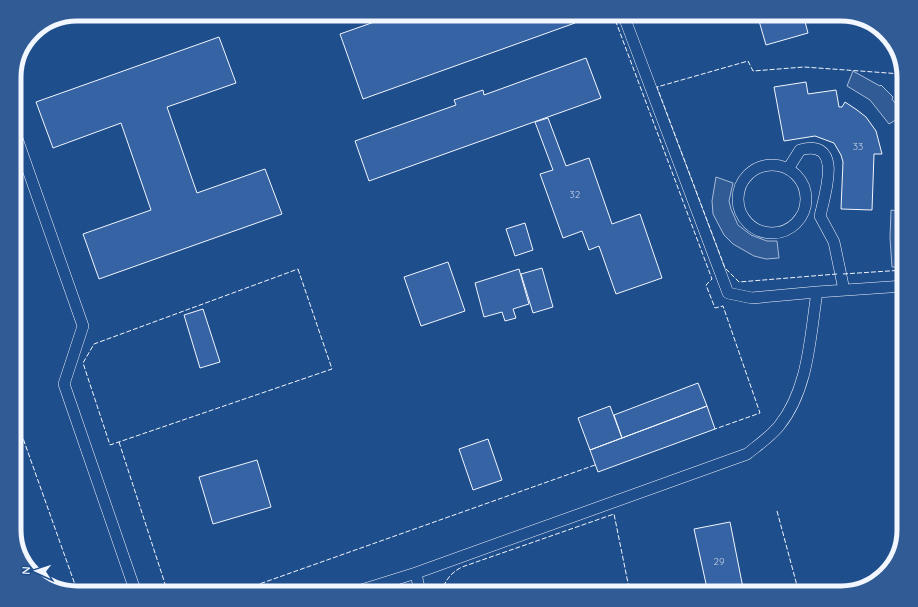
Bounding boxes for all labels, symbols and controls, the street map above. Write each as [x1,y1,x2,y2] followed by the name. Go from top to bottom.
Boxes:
[853,140,863,153] house number: 33
[570,188,581,201] house number: 32
[16,551,56,591] north arrow
[713,555,725,568] house number: 29
[19,566,33,575] text: N

